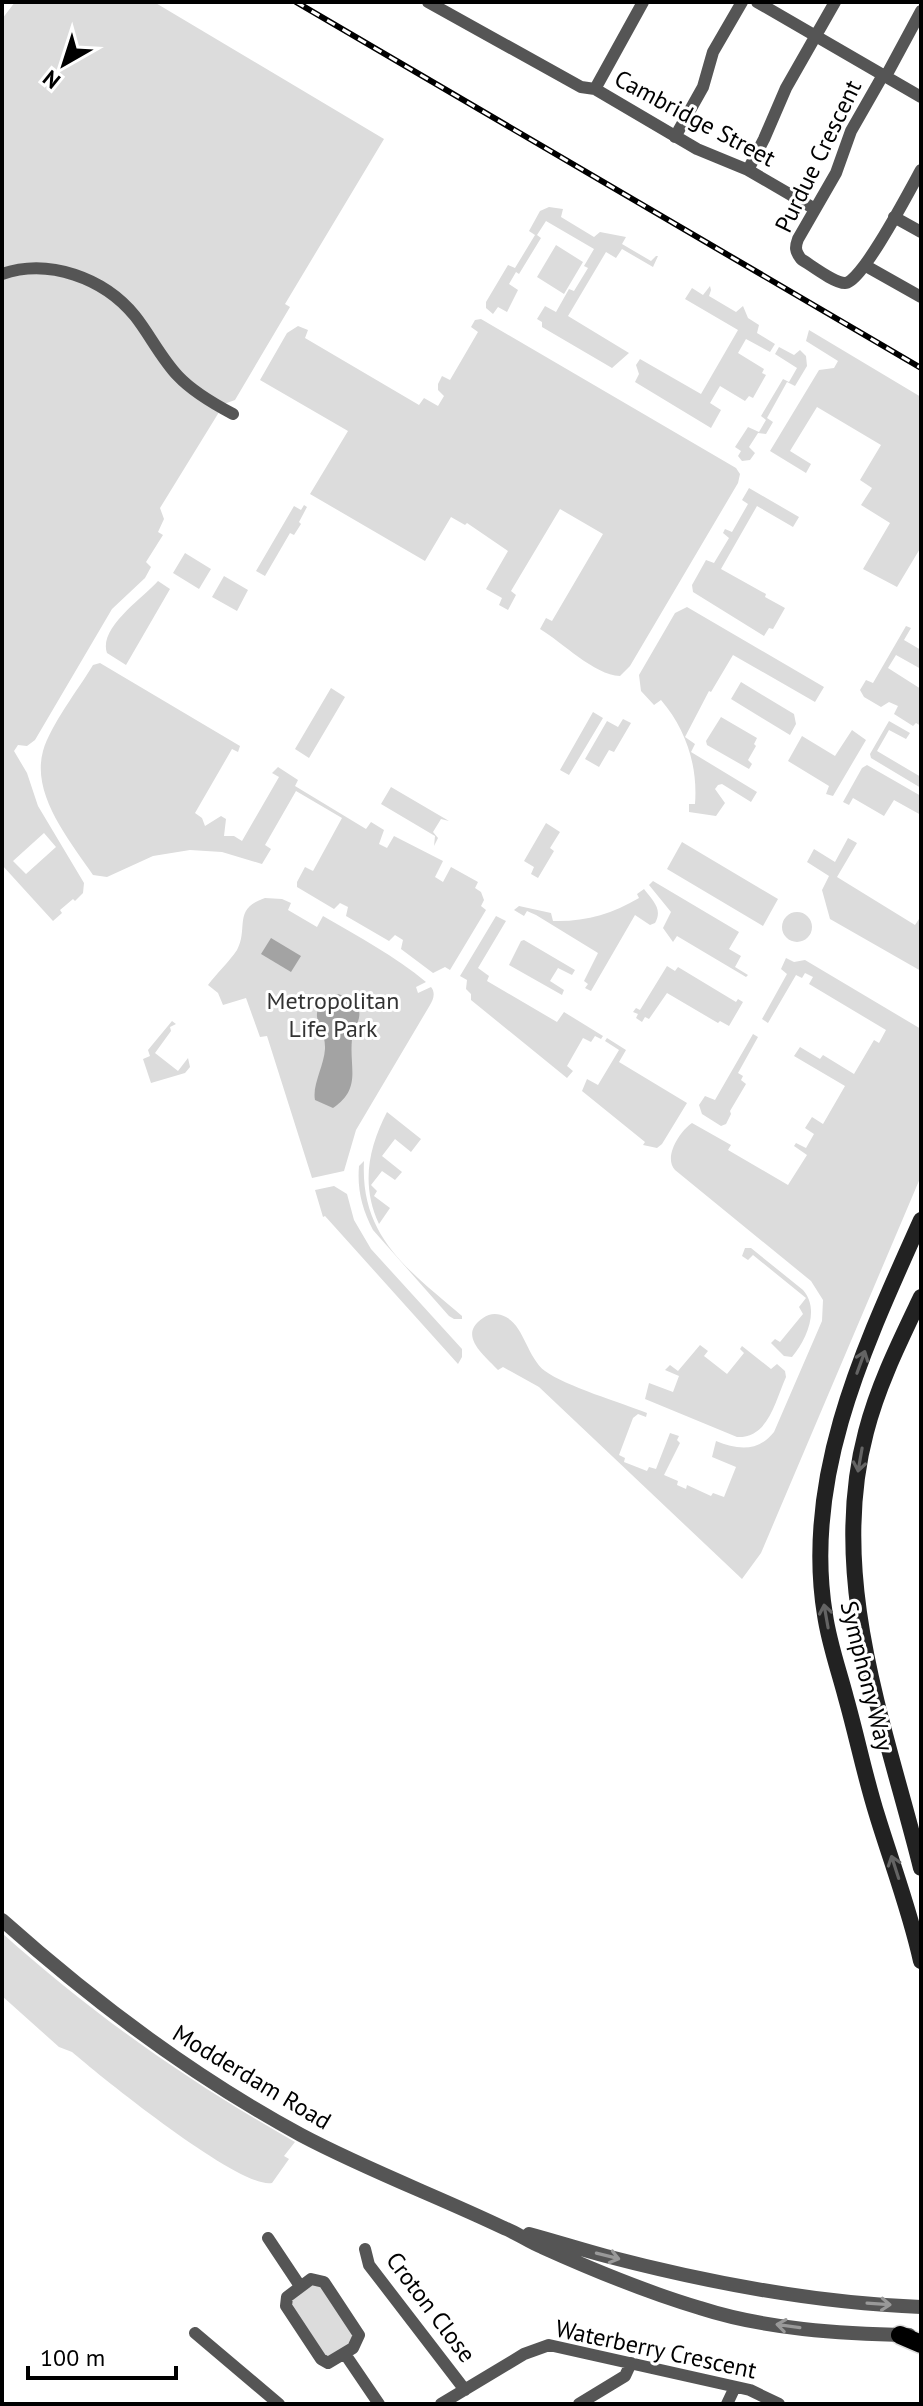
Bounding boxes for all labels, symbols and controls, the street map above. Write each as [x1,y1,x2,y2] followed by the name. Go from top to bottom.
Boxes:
[24,24,104,104] north arrow
[609,63,781,173] street label: Cambridge Street
[37,64,66,95] text: N
[768,75,868,237] street label: Purdue Crescent
[267,985,399,1044] park label: Metropolitan Life Park
[855,1350,869,1375] one-way arrow
[852,1447,867,1472] one-way arrow
[833,1598,901,1754] street label: Symphony Way
[818,1604,833,1630] one-way arrow
[886,1855,901,1880] one-way arrow
[167,2017,337,2137] street label: Modderdam Road
[379,2246,483,2368] street label: Croton Close
[594,2250,620,2265] one-way arrow
[865,2297,892,2312] one-way arrow
[553,2313,759,2385] street label: Waterberry Crescent
[775,2318,802,2333] one-way arrow
[28,2330,176,2380] scale bar
[40,2342,105,2373] text: 100 m

